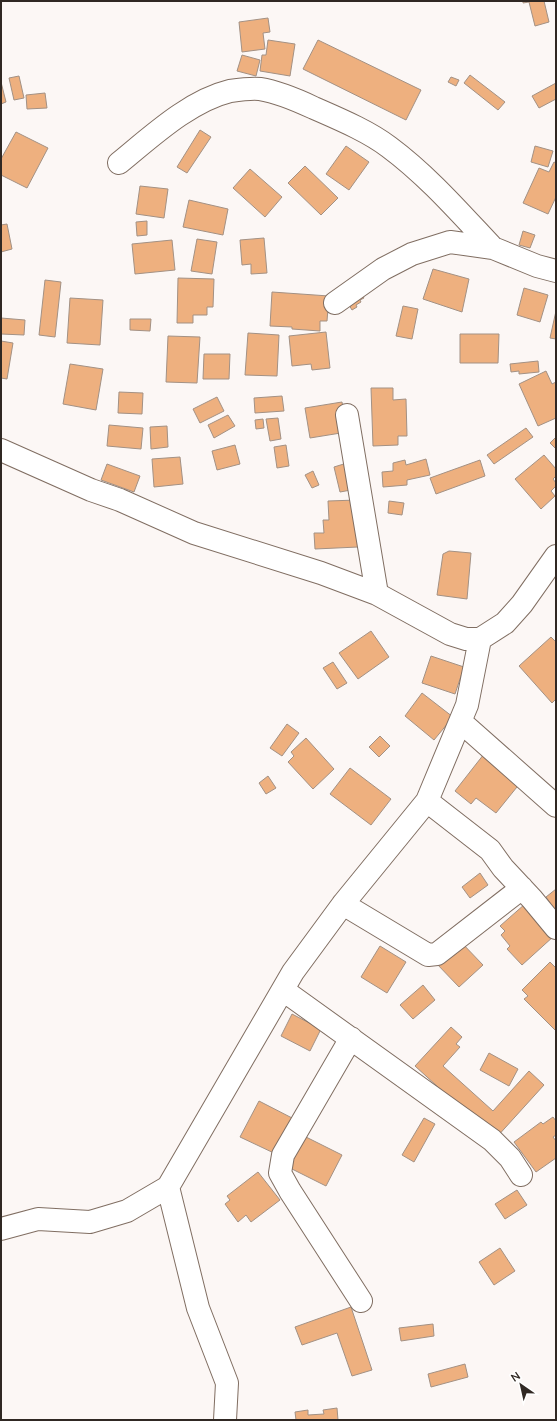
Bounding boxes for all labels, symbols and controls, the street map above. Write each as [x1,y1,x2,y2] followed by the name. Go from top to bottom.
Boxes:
[501,1365,541,1405] north arrow
[508,1369,523,1385] text: N

